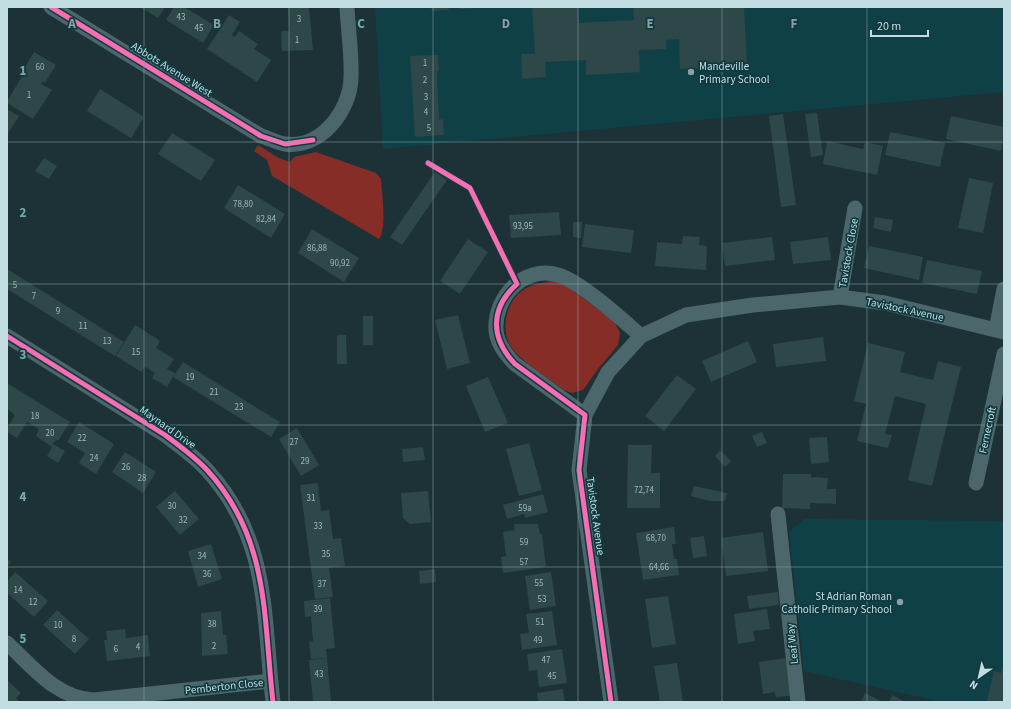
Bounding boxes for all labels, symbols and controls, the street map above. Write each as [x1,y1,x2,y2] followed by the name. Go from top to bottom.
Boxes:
[177,11,186,24] house number: 43
[871,12,928,38] scale bar
[297,13,302,26] house number: 3
[67,15,76,33] text: A
[213,15,221,33] text: B
[357,15,365,33] text: C
[502,15,510,33] text: D
[646,15,654,33] text: E
[791,15,798,33] text: F
[877,18,901,35] text: 20 m
[195,22,204,35] house number: 45
[295,34,299,47] house number: 1
[128,39,215,100] street label: Abbots Avenue West
[423,57,427,70] house number: 1
[699,59,770,87] place label: Mandeville Primary School
[36,61,45,74] house number: 60
[20,62,27,80] text: 1
[686,67,696,77] marker: Mandeville Primary School
[423,74,428,87] house number: 2
[27,89,31,102] house number: 1
[424,91,429,104] house number: 3
[424,106,429,119] house number: 4
[427,122,432,135] house number: 5
[233,198,254,211] house number: 78,80
[20,204,27,222] text: 2
[256,213,277,226] house number: 82,84
[835,217,862,289] street label: Tavistock Close
[513,220,534,233] house number: 93,95
[307,242,328,255] house number: 86,88
[330,257,351,270] house number: 90,92
[13,279,18,292] house number: 5
[32,290,37,303] house number: 7
[865,294,946,325] street label: Tavistock Avenue
[56,305,61,318] house number: 9
[79,320,87,333] house number: 11
[103,335,112,348] house number: 13
[20,346,27,364] text: 3
[132,346,141,359] house number: 15
[186,371,195,384] house number: 19
[210,386,218,399] house number: 21
[235,401,244,414] house number: 23
[136,402,200,453] street label: Maynard Drive
[975,405,1000,455] street label: Fernecroft
[31,410,40,423] house number: 18
[46,427,55,440] house number: 20
[78,432,87,445] house number: 22
[290,436,299,449] house number: 27
[90,452,99,465] house number: 24
[301,455,310,468] house number: 29
[122,461,131,474] house number: 26
[138,472,147,485] house number: 28
[583,476,609,557] street label: Tavistock Avenue
[634,484,655,497] house number: 72,74
[20,488,27,506] text: 4
[307,492,315,505] house number: 31
[168,500,177,513] house number: 30
[518,502,532,515] house number: 59a
[179,514,188,527] house number: 32
[314,520,323,533] house number: 33
[646,532,667,545] house number: 68,70
[520,536,529,549] house number: 59
[322,548,331,561] house number: 35
[198,550,207,563] house number: 34
[520,556,529,569] house number: 57
[649,561,670,574] house number: 64,66
[203,568,212,581] house number: 36
[535,577,544,590] house number: 55
[318,578,327,591] house number: 37
[14,584,23,597] house number: 14
[781,589,892,617] place label: St Adrian Roman Catholic Primary School
[538,593,547,606] house number: 53
[29,596,38,609] house number: 12
[895,597,905,607] marker: St Adrian Roman Catholic Primary School
[314,603,323,616] house number: 39
[536,616,544,629] house number: 51
[208,618,217,631] house number: 38
[54,619,63,632] house number: 10
[783,623,802,665] street label: Leaf Way
[20,630,27,648] text: 5
[72,633,77,646] house number: 8
[534,634,543,647] house number: 49
[212,640,217,653] house number: 2
[136,641,141,654] house number: 4
[114,643,119,656] house number: 6
[542,654,551,667] house number: 47
[959,657,999,697] north arrow
[315,668,324,681] house number: 43
[548,670,557,683] house number: 45
[184,675,265,698] street label: Pemberton Close
[966,677,981,693] text: N

